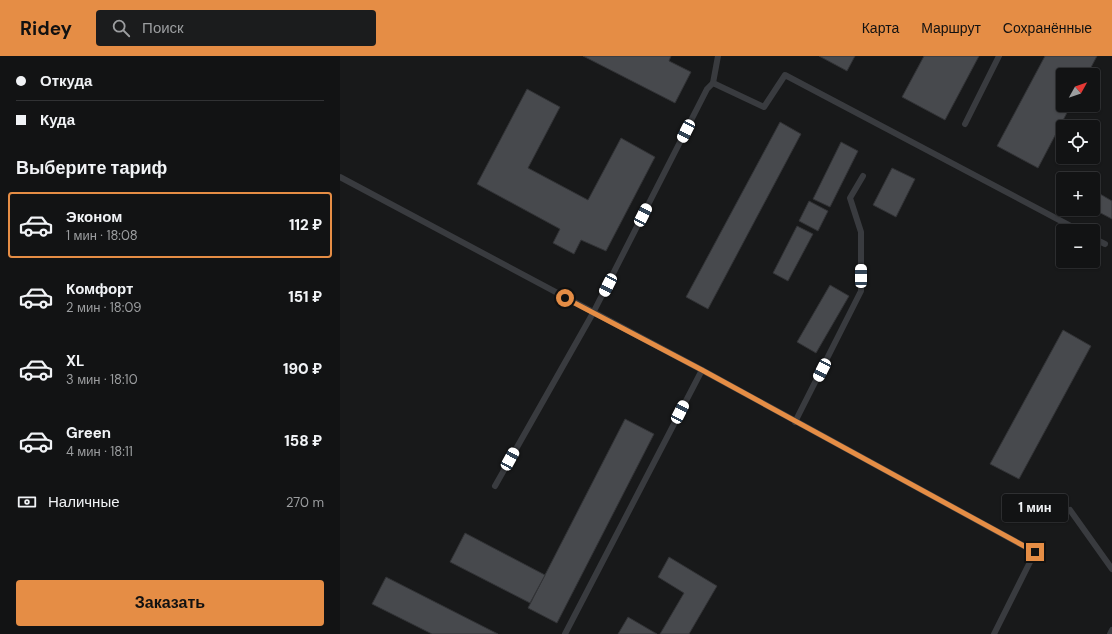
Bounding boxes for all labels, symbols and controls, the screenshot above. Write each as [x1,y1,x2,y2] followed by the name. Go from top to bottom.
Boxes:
[96,10,376,46] search box
[20,16,72,41] text: Ridey
[110,17,132,39] icon: search
[142,18,184,38] text: Поиск
[862,19,899,37] text: Карта
[921,19,981,37] text: Маршрут
[1003,19,1092,37] text: Сохранённые
[1056,68,1100,112] north arrow
[1056,68,1100,268] map controls
[40,71,92,91] text: Откуда
[40,110,75,130] text: Куда
[675,118,697,144] car
[1056,120,1100,164] button: locate
[16,156,167,180] text: Выберите тариф
[1056,172,1100,216] button: +
[632,202,654,228] car
[18,207,54,243] icon: car
[66,207,122,227] text: Эконом
[289,215,322,235] text: 112 ₽
[1056,224,1100,268] button: −
[66,227,138,244] text: 1 мин · 18:08
[855,264,867,288] car
[597,272,619,298] car
[18,279,54,315] icon: car
[66,279,133,299] text: Комфорт
[288,287,322,307] text: 151 ₽
[556,289,574,307] route start
[66,299,141,316] text: 2 мин · 18:09
[18,351,54,387] icon: car
[66,351,84,371] text: XL
[811,357,833,383] car
[283,359,322,379] text: 190 ₽
[66,371,138,388] text: 3 мин · 18:10
[669,399,691,425] car
[18,423,54,459] icon: car
[66,423,111,443] text: Green
[284,431,322,451] text: 158 ₽
[66,443,133,460] text: 4 мин · 18:11
[499,446,521,472] car
[16,491,38,513] icon: cash
[48,492,120,512] text: Наличные
[286,494,324,511] text: 270 m
[1002,494,1068,522] callout: 1 мин
[1018,499,1052,516] text: 1 мин
[1026,543,1044,561] route end
[16,580,324,626] button: Заказать

